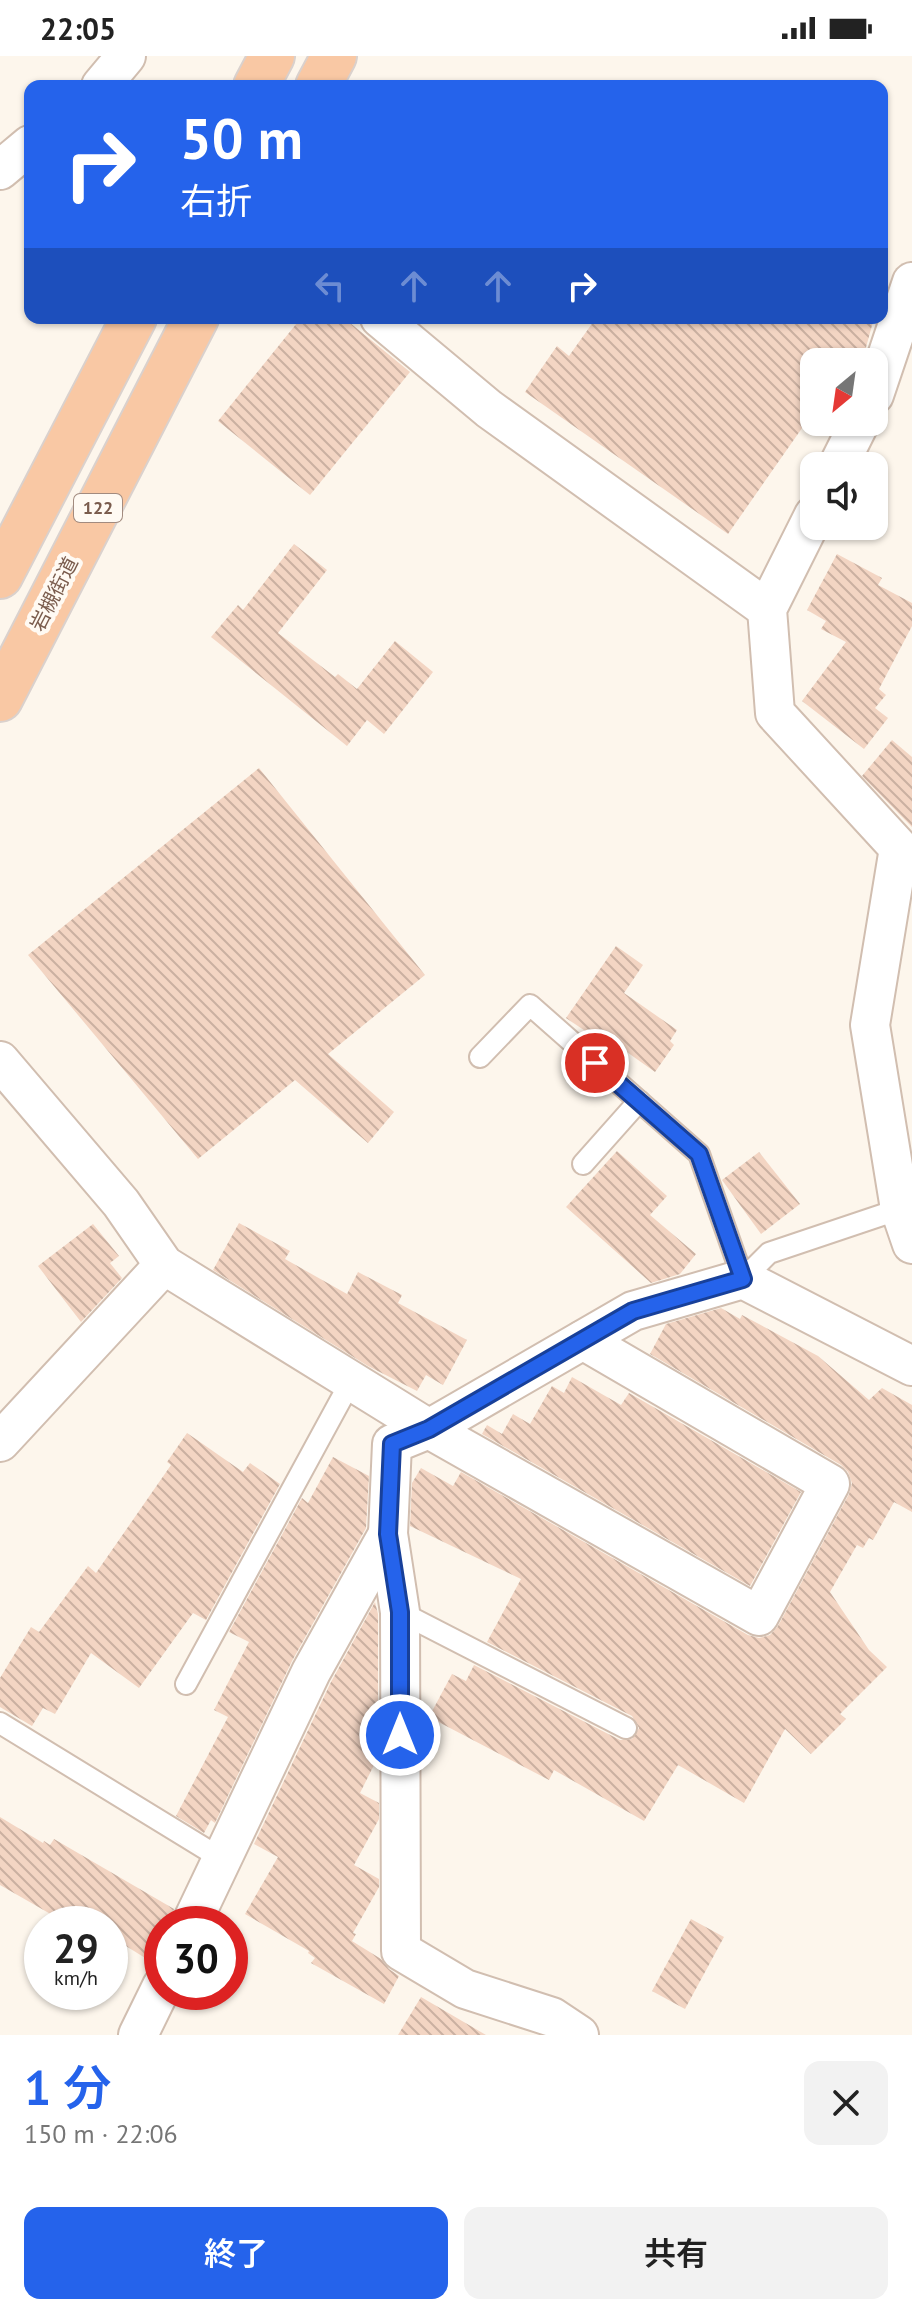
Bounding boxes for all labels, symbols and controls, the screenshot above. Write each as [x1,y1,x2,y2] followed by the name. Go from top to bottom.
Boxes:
[40,9,116,48] text: 22:05
[180,102,303,174] text: 50 m
[48,112,152,216] icon: right
[180,177,252,224] text: 右折
[308,264,352,308] icon: left
[392,264,436,308] icon: ahead
[476,264,520,308] icon: ahead
[560,264,604,308] icon: right
[800,348,888,436] north arrow
[800,348,888,540] map controls
[800,452,888,540] button: sound
[74,494,122,522] road number: 122
[24,552,84,636] street label: 岩槻街道
[561,1029,629,1097] pin
[573,1041,617,1085] icon: arrive
[358,1693,442,1777] position arrow
[144,1906,248,2010] speed limit sign: 30
[53,1922,99,1974] text: 29
[54,1965,98,1991] text: km/h
[24,2056,111,2118] text: 1 分
[804,2061,888,2145] button: close
[24,2117,178,2150] text: 150 m · 22:06
[24,2207,448,2299] button: 終了
[464,2207,888,2299] button: 共有

